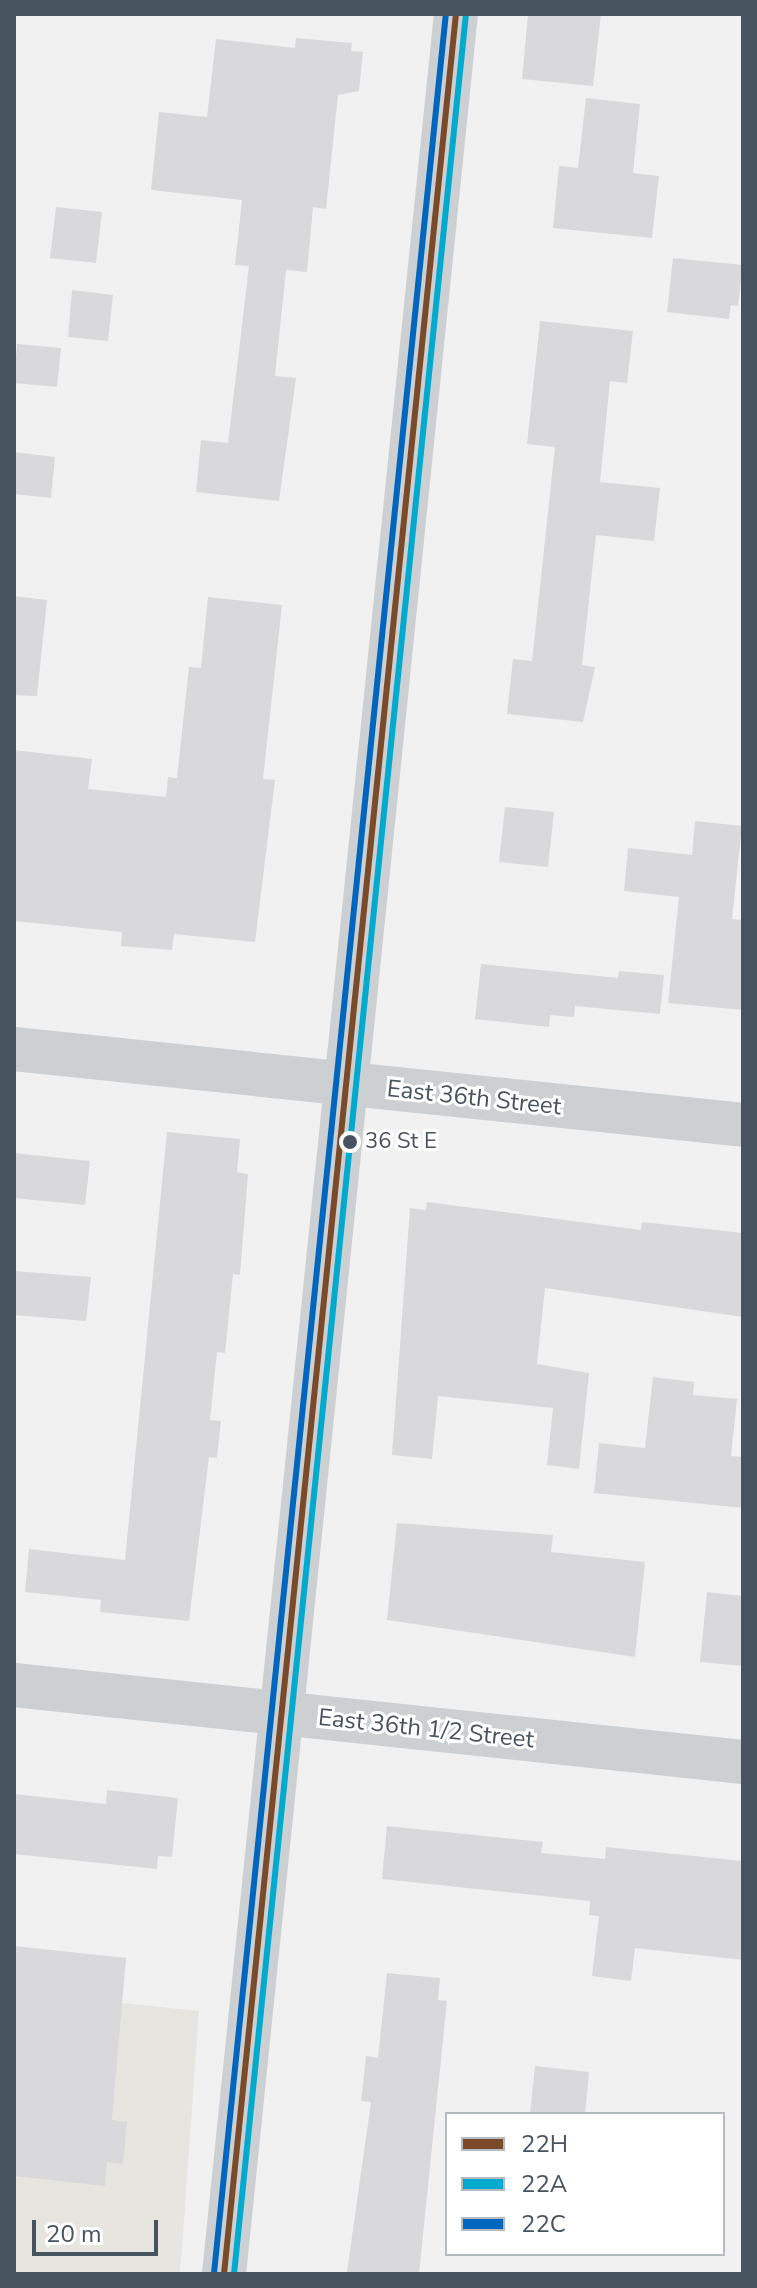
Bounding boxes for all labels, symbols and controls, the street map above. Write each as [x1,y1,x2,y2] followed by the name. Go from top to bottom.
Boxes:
[385,1075,563,1121] street label: East 36th Street
[365,1129,437,1155] place label: 36 St E
[342,1134,358,1150] marker: 36 St E
[317,1703,535,1755] street label: East 36th 1/2 Street
[445,2112,725,2256] legend
[521,2128,568,2160] text: 22H
[521,2168,567,2200] text: 22A
[36,2204,162,2254] scale bar
[521,2208,566,2240] text: 22C
[46,2218,102,2250] text: 20 m

